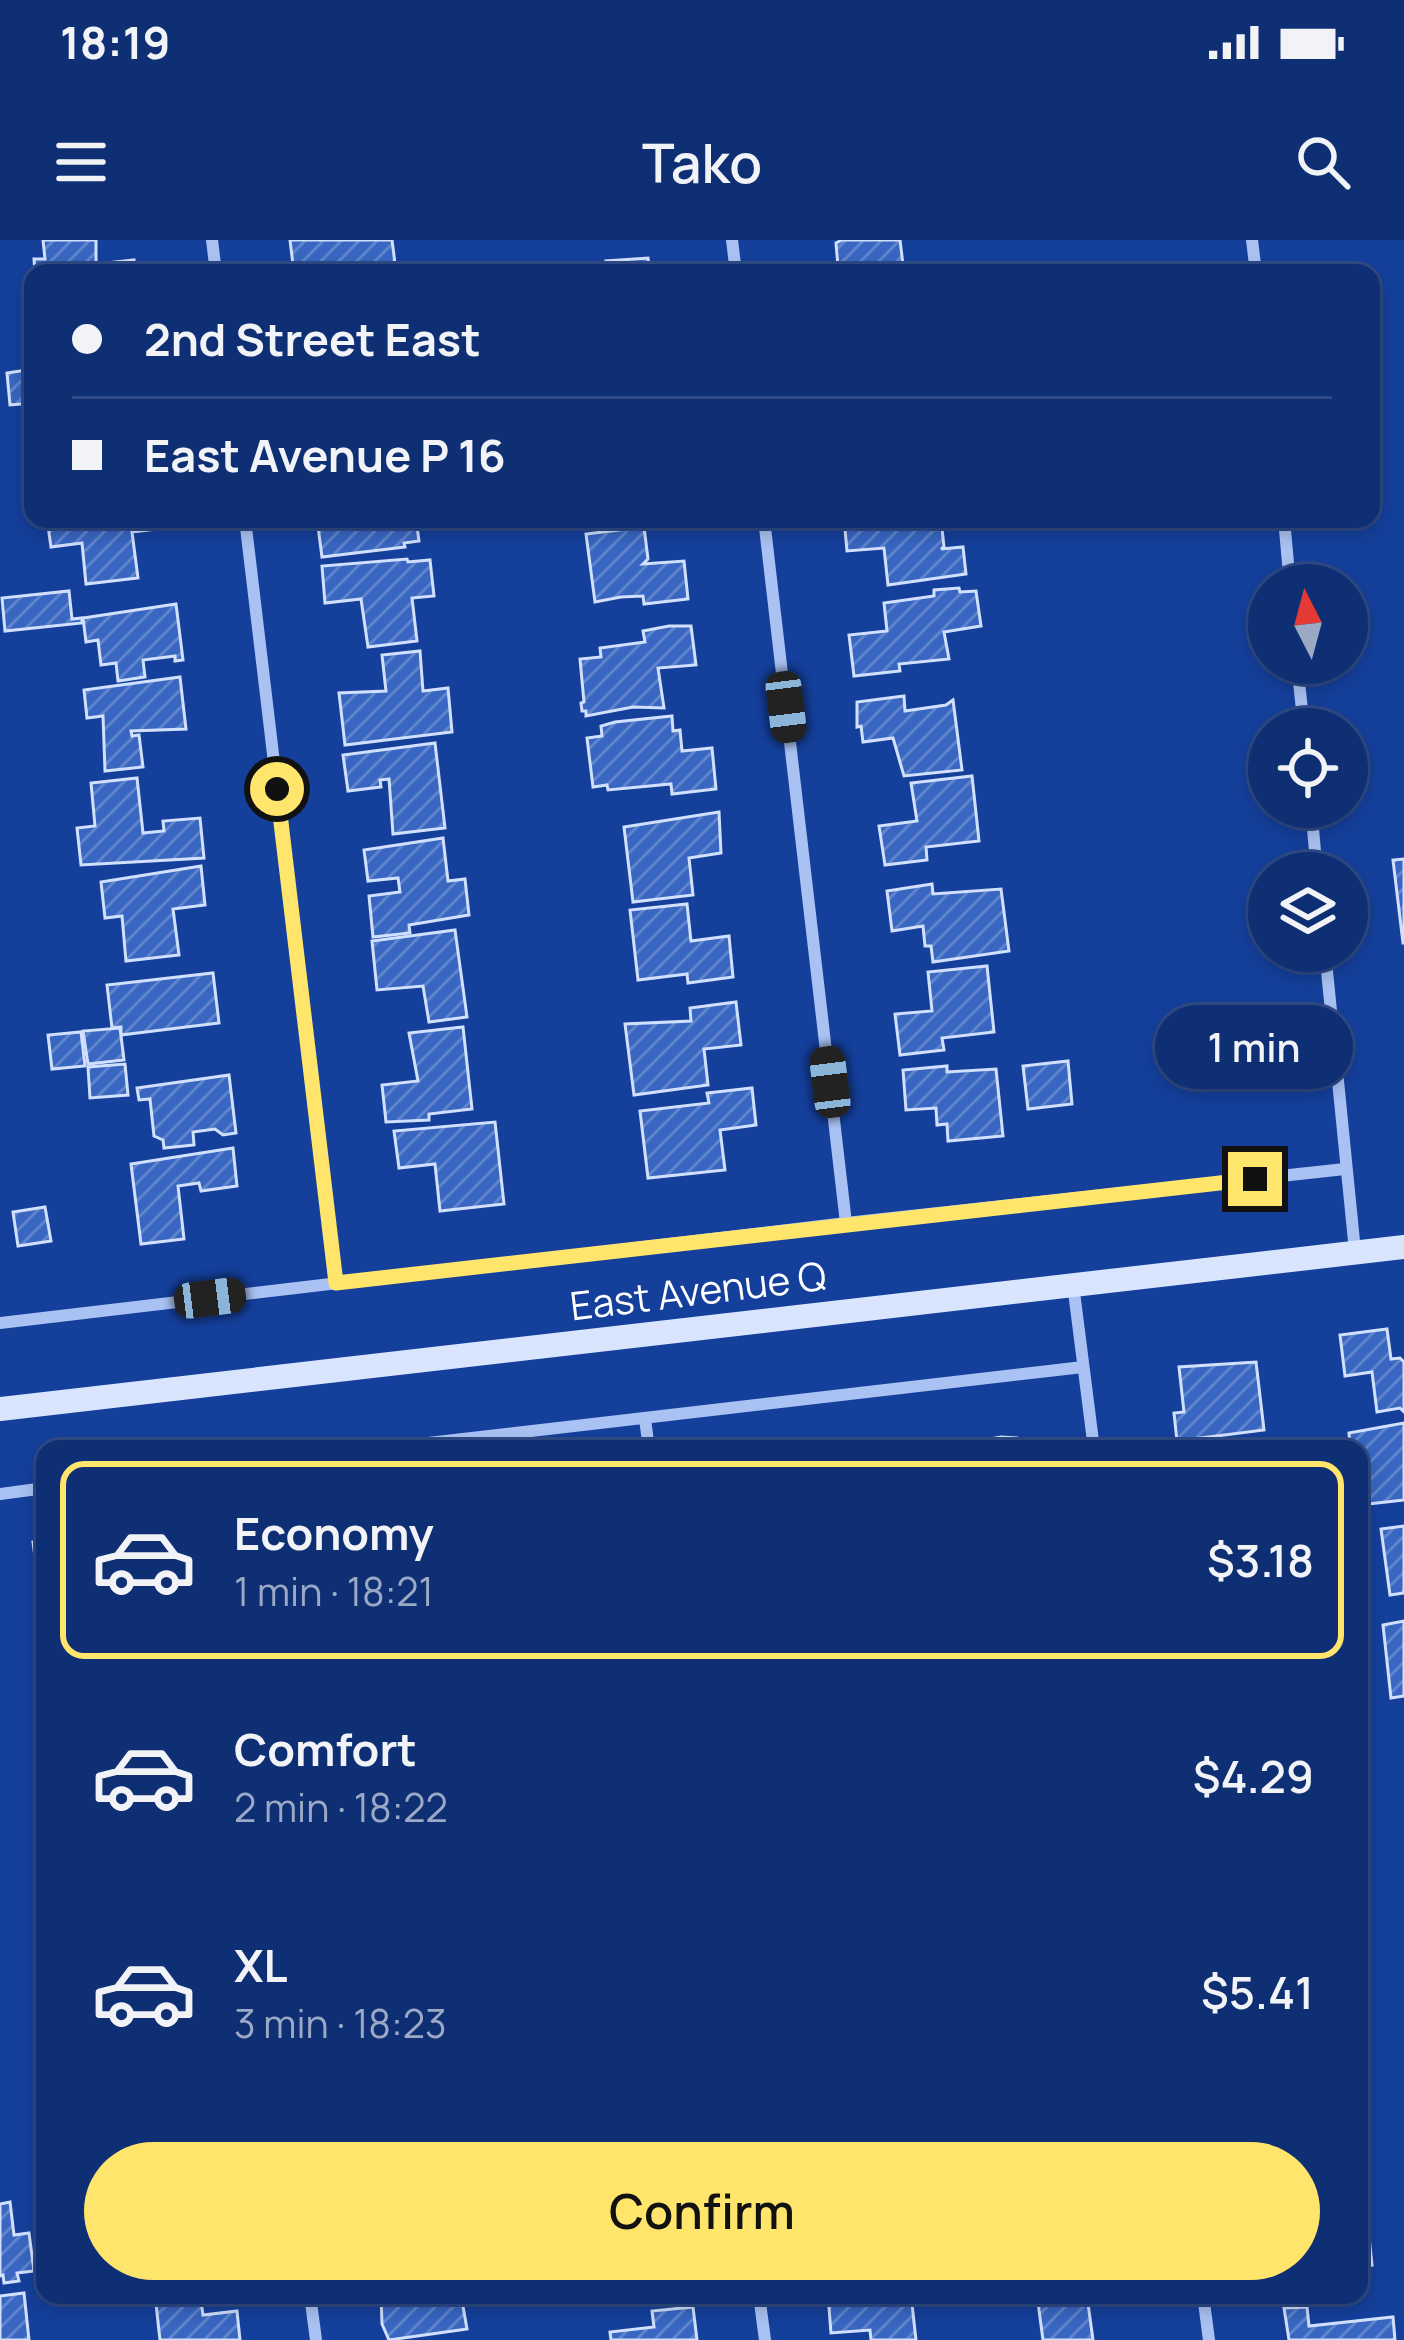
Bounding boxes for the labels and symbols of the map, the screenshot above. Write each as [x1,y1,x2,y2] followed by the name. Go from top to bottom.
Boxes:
[1248,564,1368,684] north arrow
[764,669,808,745] car
[250,762,304,816] route start
[1156,1005,1354,1089] callout: 1 min
[808,1044,852,1120] car
[1228,1152,1282,1206] route end
[567,1248,829,1332] street label: East Avenue Q
[172,1276,248,1320] car

